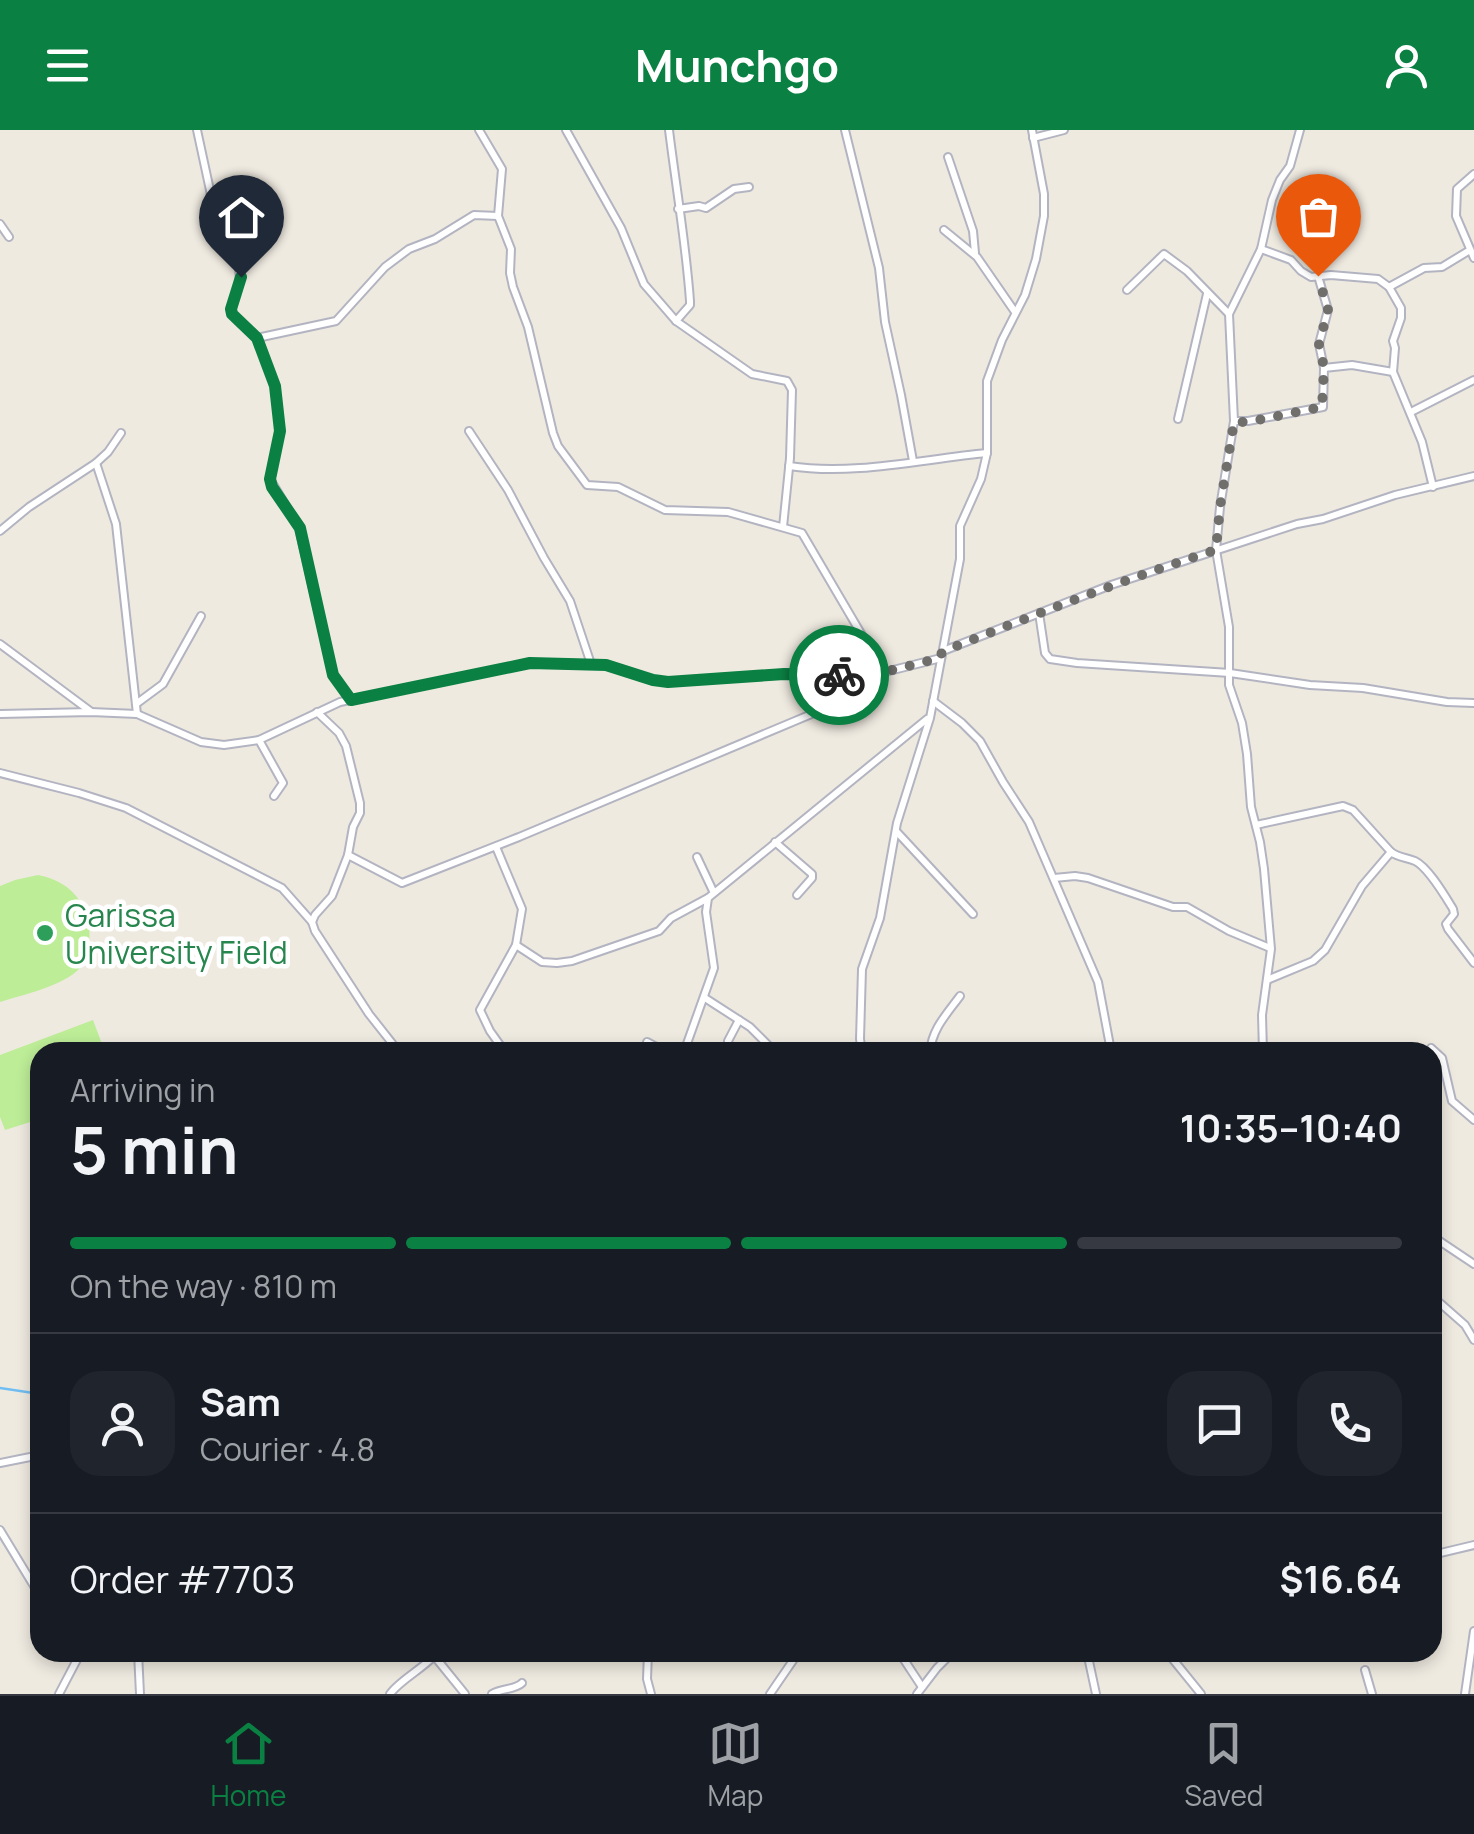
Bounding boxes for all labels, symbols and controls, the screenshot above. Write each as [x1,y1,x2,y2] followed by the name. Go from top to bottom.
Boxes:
[635,34,839,96] text: Munchgo
[40,38,95,93] icon: menu
[1379,38,1434,93] icon: person
[1276,174,1361,277] pin
[199,175,284,278] pin
[1291,189,1346,244] icon: bag
[214,190,269,245] icon: home
[789,625,889,725] courier
[812,648,867,703] icon: bike
[65,893,288,974] place label: Garissa University Field
[34,922,56,944] marker: Garissa University Field
[70,1068,215,1112] text: Arriving in
[1180,1101,1402,1153] text: 10:35–10:40
[70,1105,238,1194] text: 5 min
[70,1264,337,1308] text: On the way · 810 m
[70,1371,175,1476] button: person
[1167,1371,1272,1476] button: chat
[1297,1371,1402,1476] button: phone
[200,1375,281,1427] text: Sam
[200,1427,375,1471] text: Courier · 4.8
[70,1552,295,1604] text: Order #7703
[1280,1552,1402,1604] text: $16.64
[211,1716,286,1814] tab: Home
[708,1716,763,1814] tab: Map
[1184,1716,1263,1814] tab: Saved

